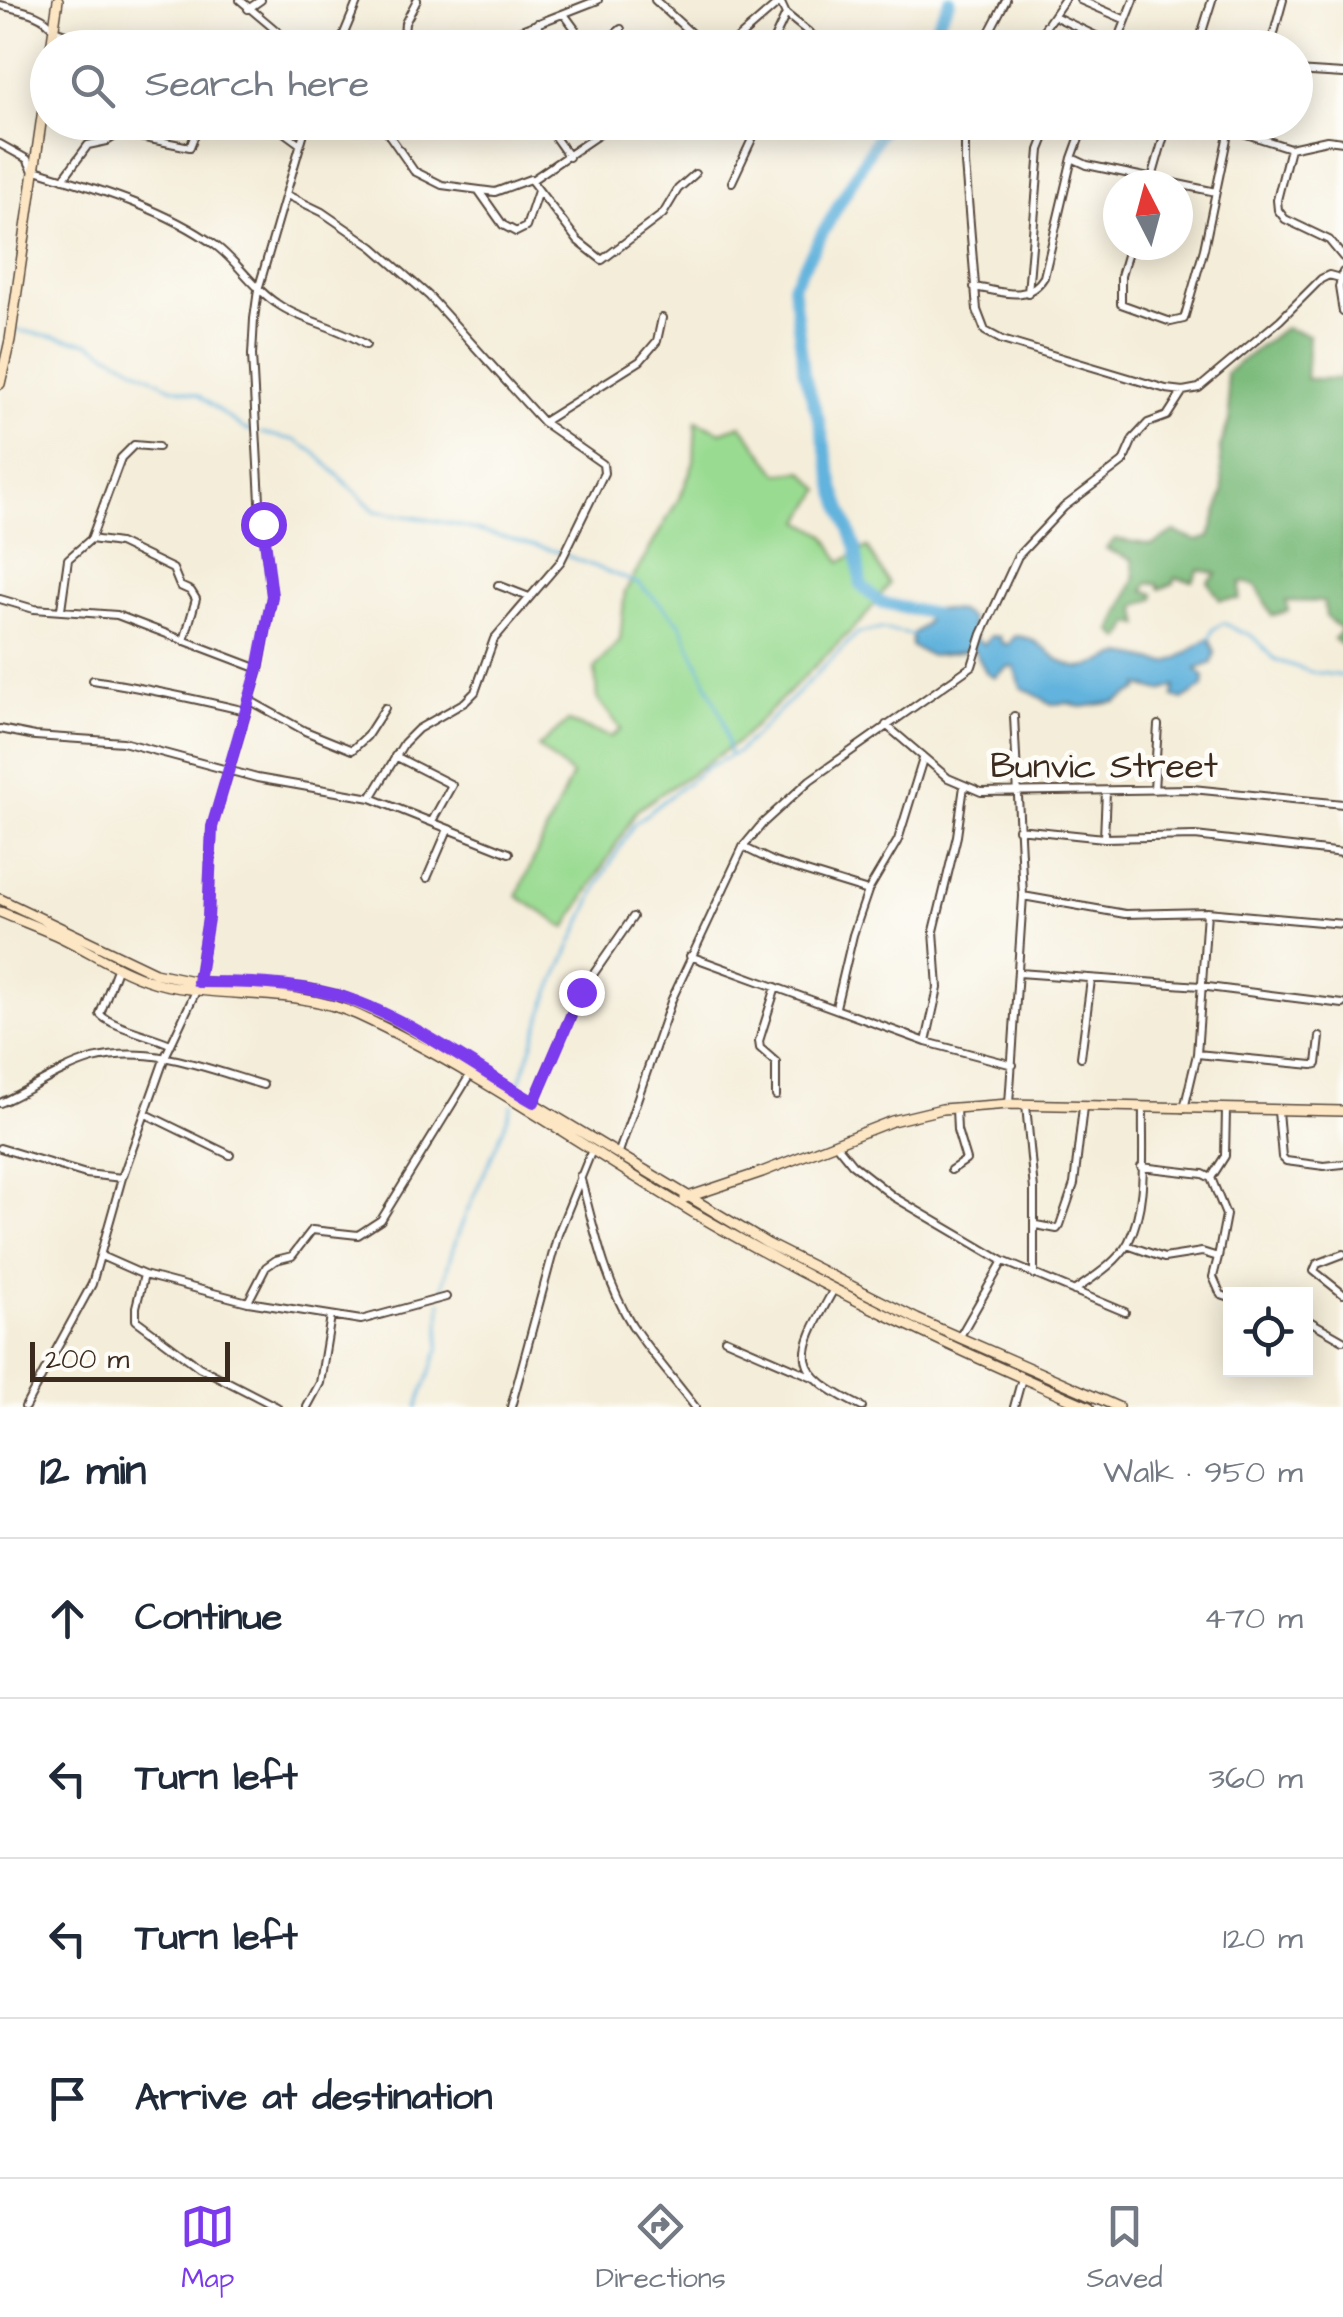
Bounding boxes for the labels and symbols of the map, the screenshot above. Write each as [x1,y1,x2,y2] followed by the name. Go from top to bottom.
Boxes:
[1103,170,1193,260] north arrow
[241,502,287,548] route start
[990,742,1218,791] street label: Bunvic Street
[559,970,605,1016] route end
[30,1337,230,1382] scale bar

